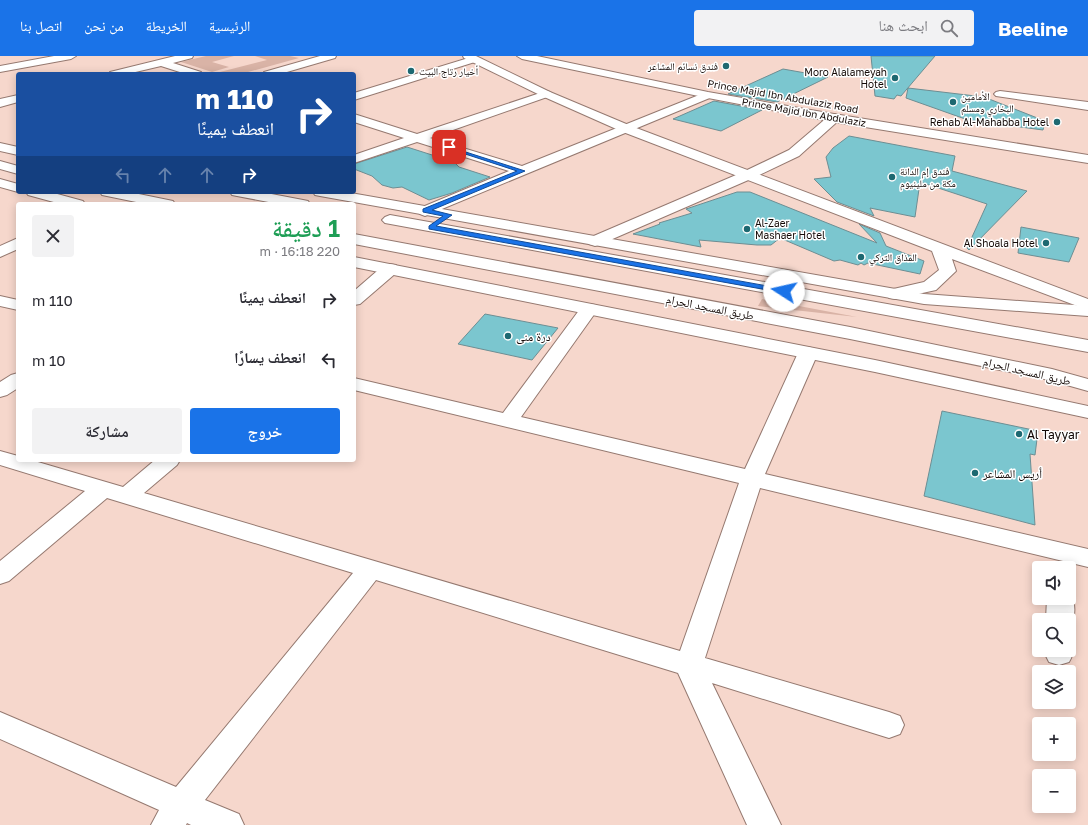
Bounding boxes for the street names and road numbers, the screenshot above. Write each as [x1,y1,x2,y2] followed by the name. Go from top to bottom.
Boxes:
[707,77,859,115] street label: Prince Majid Ibn Abdulaziz Road
[741,95,867,129] street label: Prince Majid Ibn Abdulaziz
[664,291,755,324] street label: طريق المسجد الحرام
[981,354,1072,389] street label: طريق المسجد الحرام

